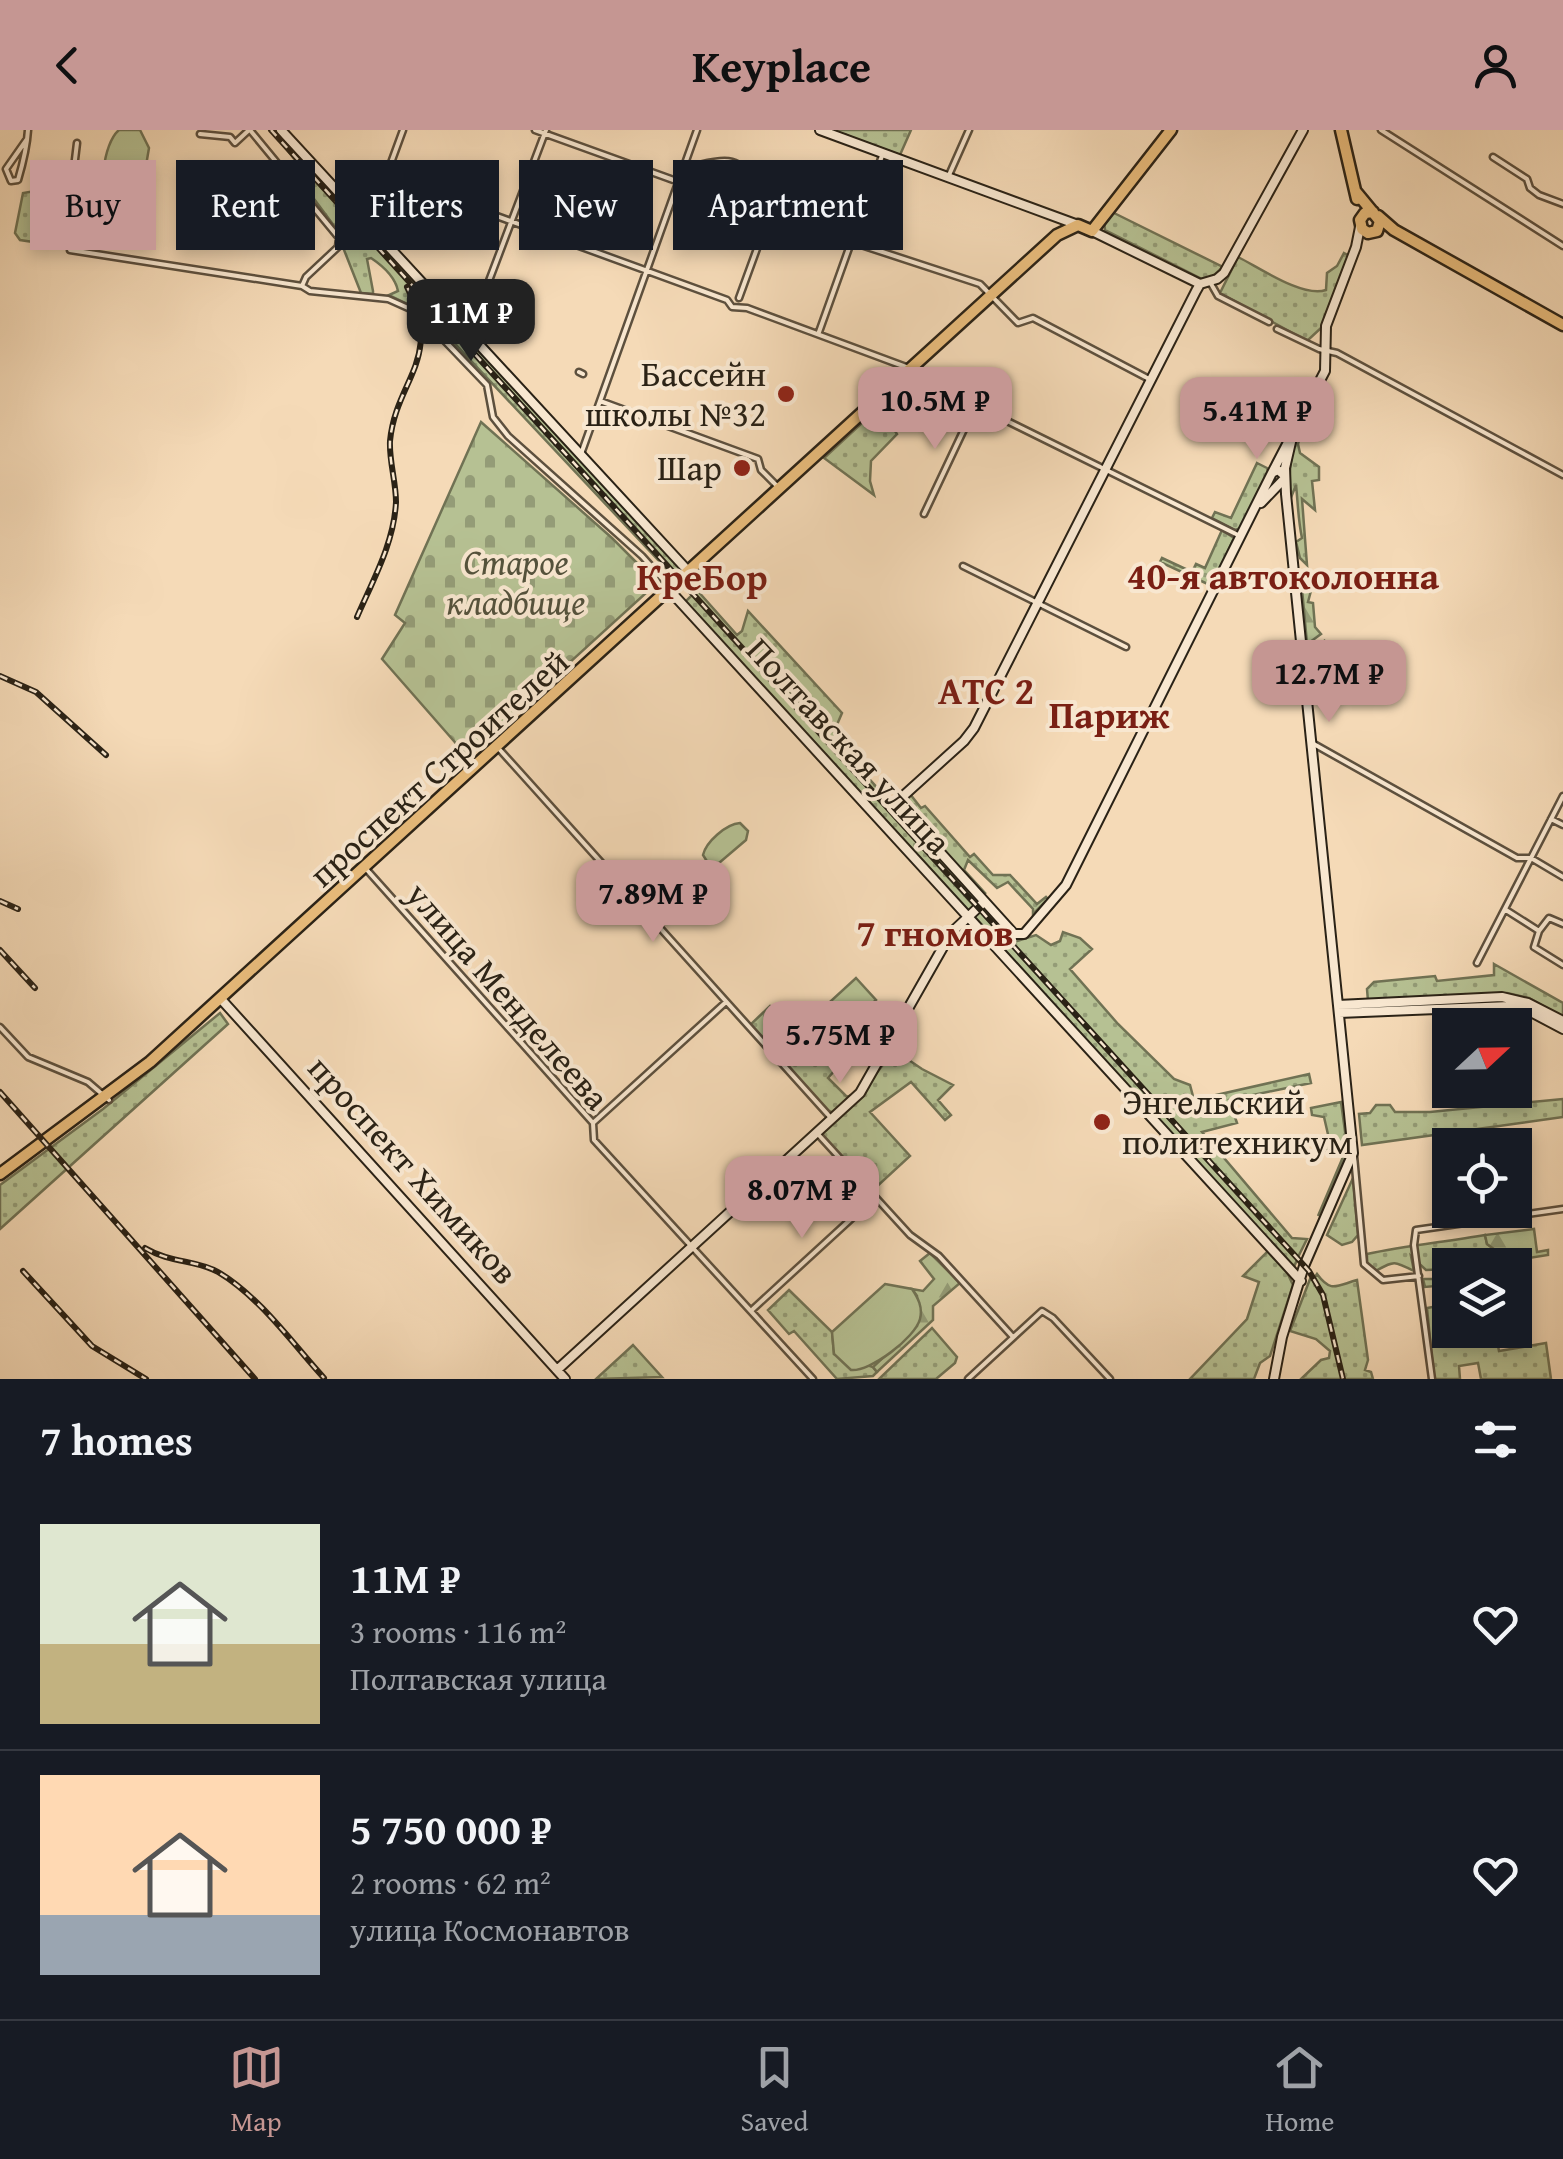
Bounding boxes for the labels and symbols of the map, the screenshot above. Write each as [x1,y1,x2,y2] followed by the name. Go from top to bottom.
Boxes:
[401,279,541,364] pin: 11M ₽
[585,348,766,439] place label: Бассейн школы №32
[843,367,1027,452] pin: 10.5M ₽
[1165,377,1349,462] pin: 5.41M ₽
[775,383,797,405] marker: Бассейн школы №32
[657,442,722,493] place label: Шар
[731,457,753,479] marker: Шар
[447,536,585,627] park label: Старое кладбище
[1127,547,1440,603] district label: 40-я автоколонна
[636,548,768,604] district label: КреБор
[735,626,964,866] street label: Полтавская улица
[297,637,580,898] street label: проспект Строителей
[1237,640,1421,725] pin: 12.7M ₽
[938,662,1034,718] district label: АТС 2
[1049,686,1170,742] district label: Париж
[561,860,745,945] pin: 7.89M ₽
[394,870,622,1121] street label: улица Менделеева
[856,904,1014,960] district label: 7 гномов
[748,1001,932,1086] pin: 5.75M ₽
[1432,1008,1532,1108] north arrow
[296,1044,530,1295] street label: проспект Химиков
[1122,1076,1353,1167] place label: Энгельский политехникум
[1091,1111,1113,1133] marker: Энгельский политехникум
[710,1156,894,1241] pin: 8.07M ₽

